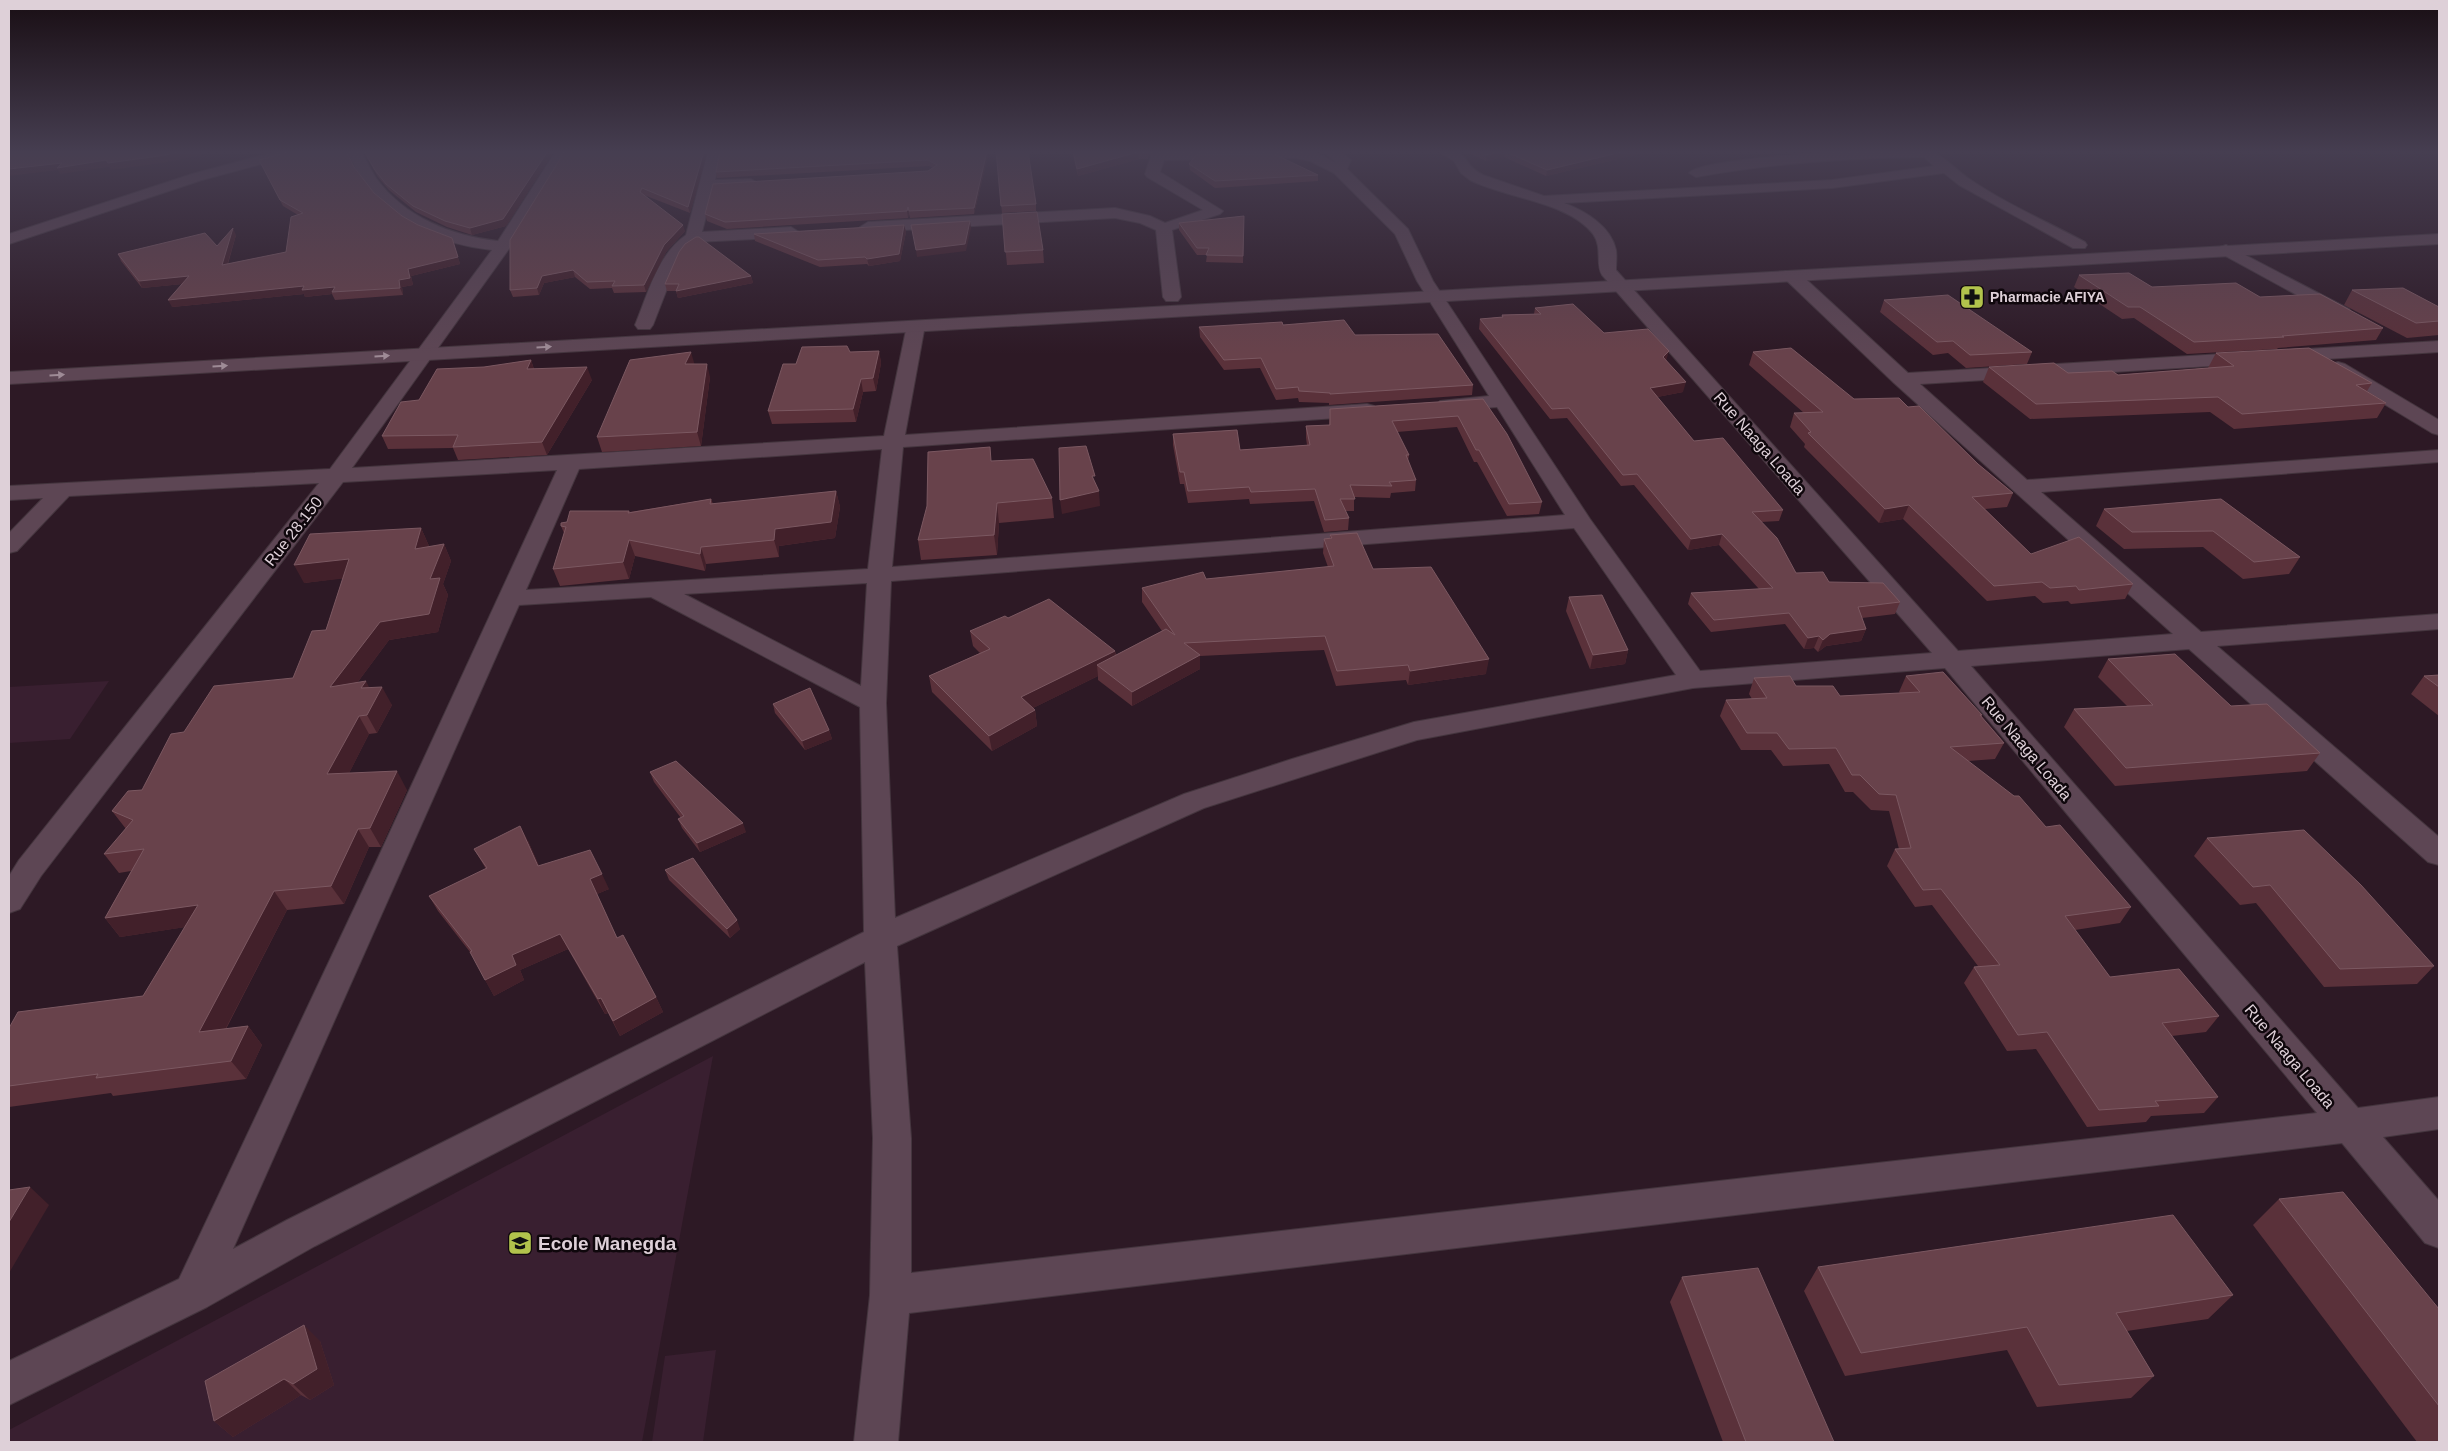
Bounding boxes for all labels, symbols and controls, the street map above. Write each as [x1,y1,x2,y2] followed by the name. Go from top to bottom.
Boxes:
[1959,284,1985,310] pharmacy icon: Pharmacie AFIYA
[1990,289,2105,305] place label: Pharmacie AFIYA
[536,342,552,350] one-way arrow
[374,352,390,360] one-way arrow
[212,361,228,369] one-way arrow
[50,371,66,379] one-way arrow
[1711,389,1809,498] street label: Rue Naaga Loada
[261,493,326,569] street label: Rue 28.150
[1978,693,2075,804] street label: Rue Naaga Loada
[2241,1001,2338,1112] street label: Rue Naaga Loada
[507,1230,533,1256] school or university icon: Ecole Manegda
[538,1233,677,1254] place label: Ecole Manegda

